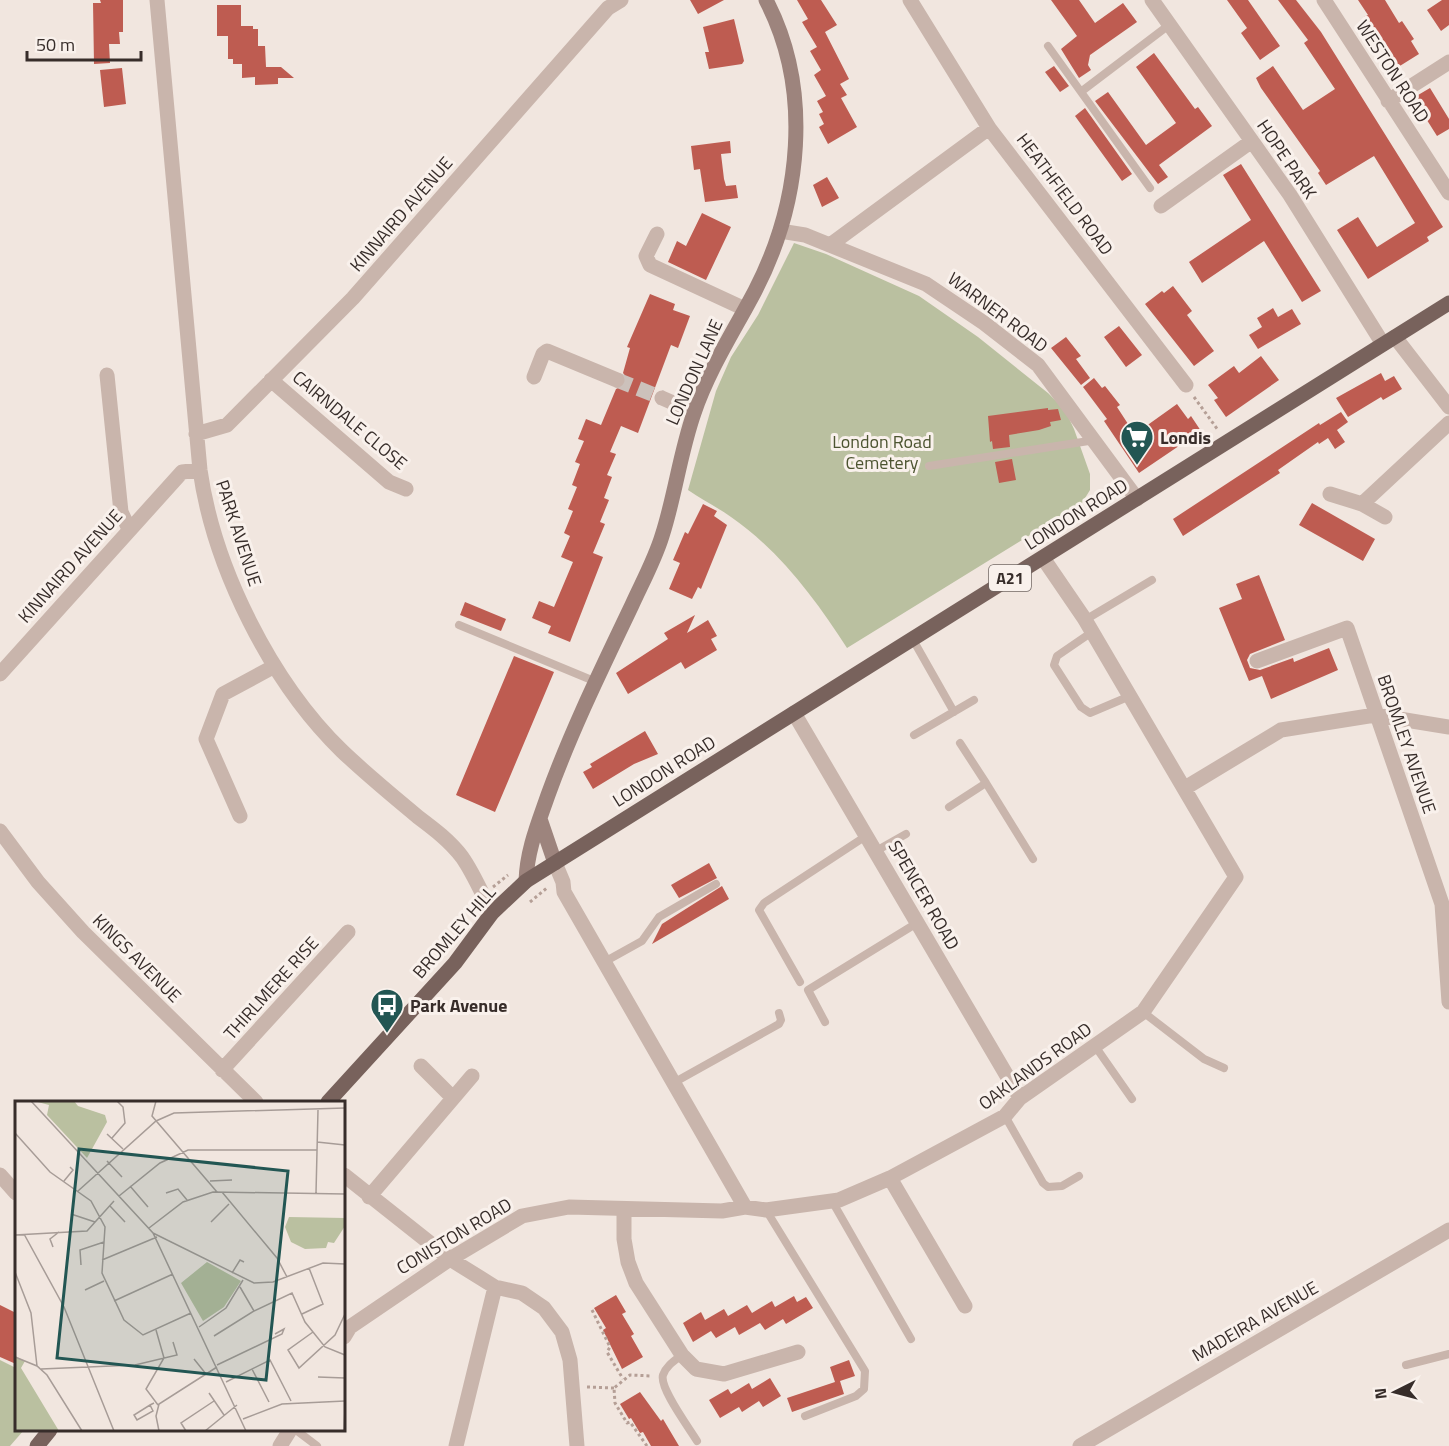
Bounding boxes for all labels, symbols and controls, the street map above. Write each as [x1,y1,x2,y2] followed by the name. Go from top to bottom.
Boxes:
[1350,14,1436,128] street label: WESTON ROAD
[27,24,141,62] scale bar
[36,31,75,58] text: 50 m
[1250,114,1324,204] street label: HOPE PARK
[1010,127,1120,261] street label: HEATHFIELD ROAD
[343,150,459,278] street label: KINNAIRD AVENUE
[942,265,1054,359] street label: WARNER ROAD
[659,315,729,429] street label: LONDON LANE
[287,364,413,476] street label: CAIRNDALE CLOSE
[1119,419,1155,466] supermarket icon: Londis
[1160,424,1211,451] place label: Londis
[832,428,932,476] park label: London Road Cemetery
[1019,472,1133,556] street label: LONDON ROAD
[209,476,269,590] street label: PARK AVENUE
[11,503,129,629] street label: KINNAIRD AVENUE
[989,565,1031,591] road number: A21
[1371,671,1444,817] street label: BROMLEY AVENUE
[607,729,721,813] street label: LONDON ROAD
[882,835,966,955] street label: SPENCER ROAD
[406,879,502,984] street label: BROMLEY HILL
[86,907,188,1009] street label: KINGS AVENUE
[217,930,325,1046] street label: THIRLMERE RISE
[369,987,405,1034] bus stop icon: Park Avenue
[410,992,507,1019] place label: Park Avenue
[973,1016,1097,1116] street label: OAKLANDS ROAD
[15,1101,345,1431] inset map
[391,1191,517,1281] street label: CONISTON ROAD
[1187,1274,1323,1368] street label: MADEIRA AVENUE
[1365,1362,1425,1422] north arrow
[1368,1387,1393,1400] text: N

